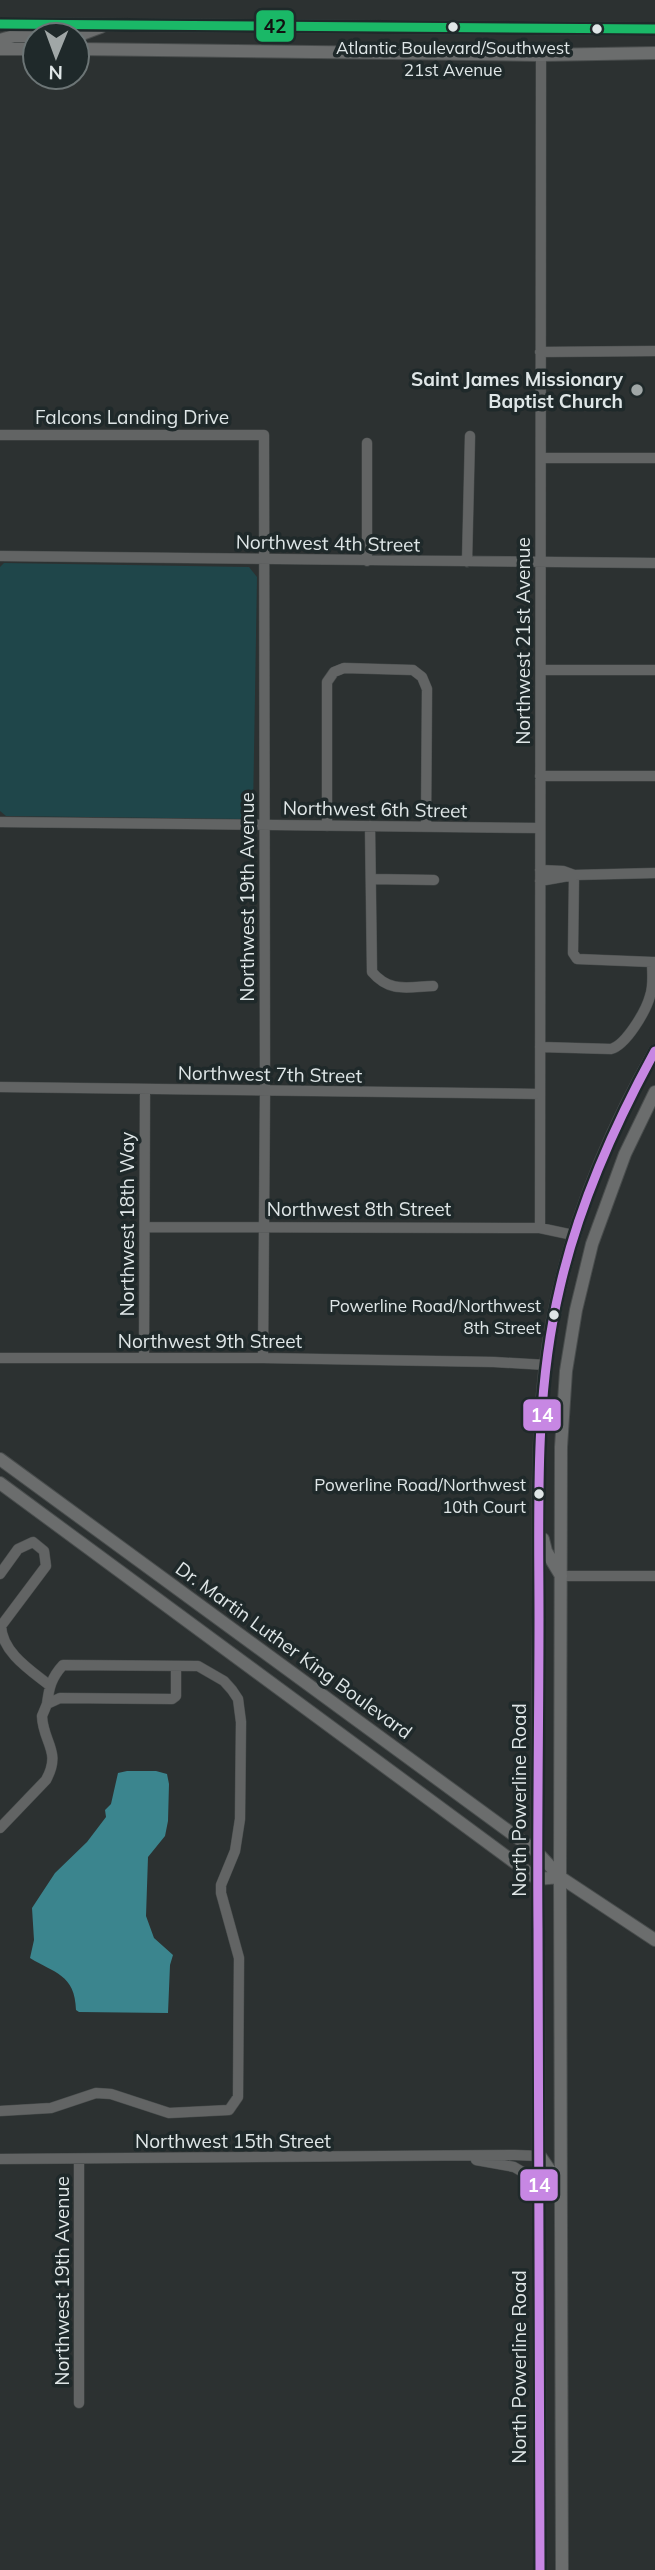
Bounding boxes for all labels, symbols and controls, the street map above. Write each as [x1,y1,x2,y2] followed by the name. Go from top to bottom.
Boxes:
[255,9,295,43] line badge: 42
[264,14,286,38] text: 42
[446,20,460,34] marker: Atlantic Boulevard/Southwest 21st Avenue
[21,21,91,91] north arrow
[590,22,604,36] unlabelled marker
[336,37,570,80] place label: Atlantic Boulevard/Southwest 21st Avenue
[48,61,63,85] text: N
[411,367,624,413] place label: Saint James Missionary Baptist Church
[629,382,645,398] marker: Saint James Missionary Baptist Church
[35,405,229,429] street label: Falcons Landing Drive
[236,529,421,557] street label: Northwest 4th Street
[511,537,535,745] street label: Northwest 21st Avenue
[235,792,259,1002] street label: Northwest 19th Avenue
[283,795,468,823] street label: Northwest 6th Street
[178,1060,363,1088] street label: Northwest 7th Street
[115,1132,139,1316] street label: Northwest 18th Way
[267,1197,452,1221] street label: Northwest 8th Street
[329,1295,541,1338] place label: Powerline Road/Northwest 8th Street
[547,1308,561,1322] marker: Powerline Road/Northwest 8th Street
[118,1329,303,1353] street label: Northwest 9th Street
[522,1398,562,1432] line badge: 14
[531,1403,554,1427] text: 14
[314,1474,526,1517] place label: Powerline Road/Northwest 10th Court
[532,1487,546,1501] marker: Powerline Road/Northwest 10th Court
[171,1556,417,1744] street label: Dr. Martin Luther King Boulevard
[507,1703,531,1897] street label: North Powerline Road
[135,2129,331,2153] street label: Northwest 15th Street
[519,2168,559,2202] line badge: 14
[528,2173,551,2197] text: 14
[50,2176,74,2386] street label: Northwest 19th Avenue
[507,2270,531,2464] street label: North Powerline Road

